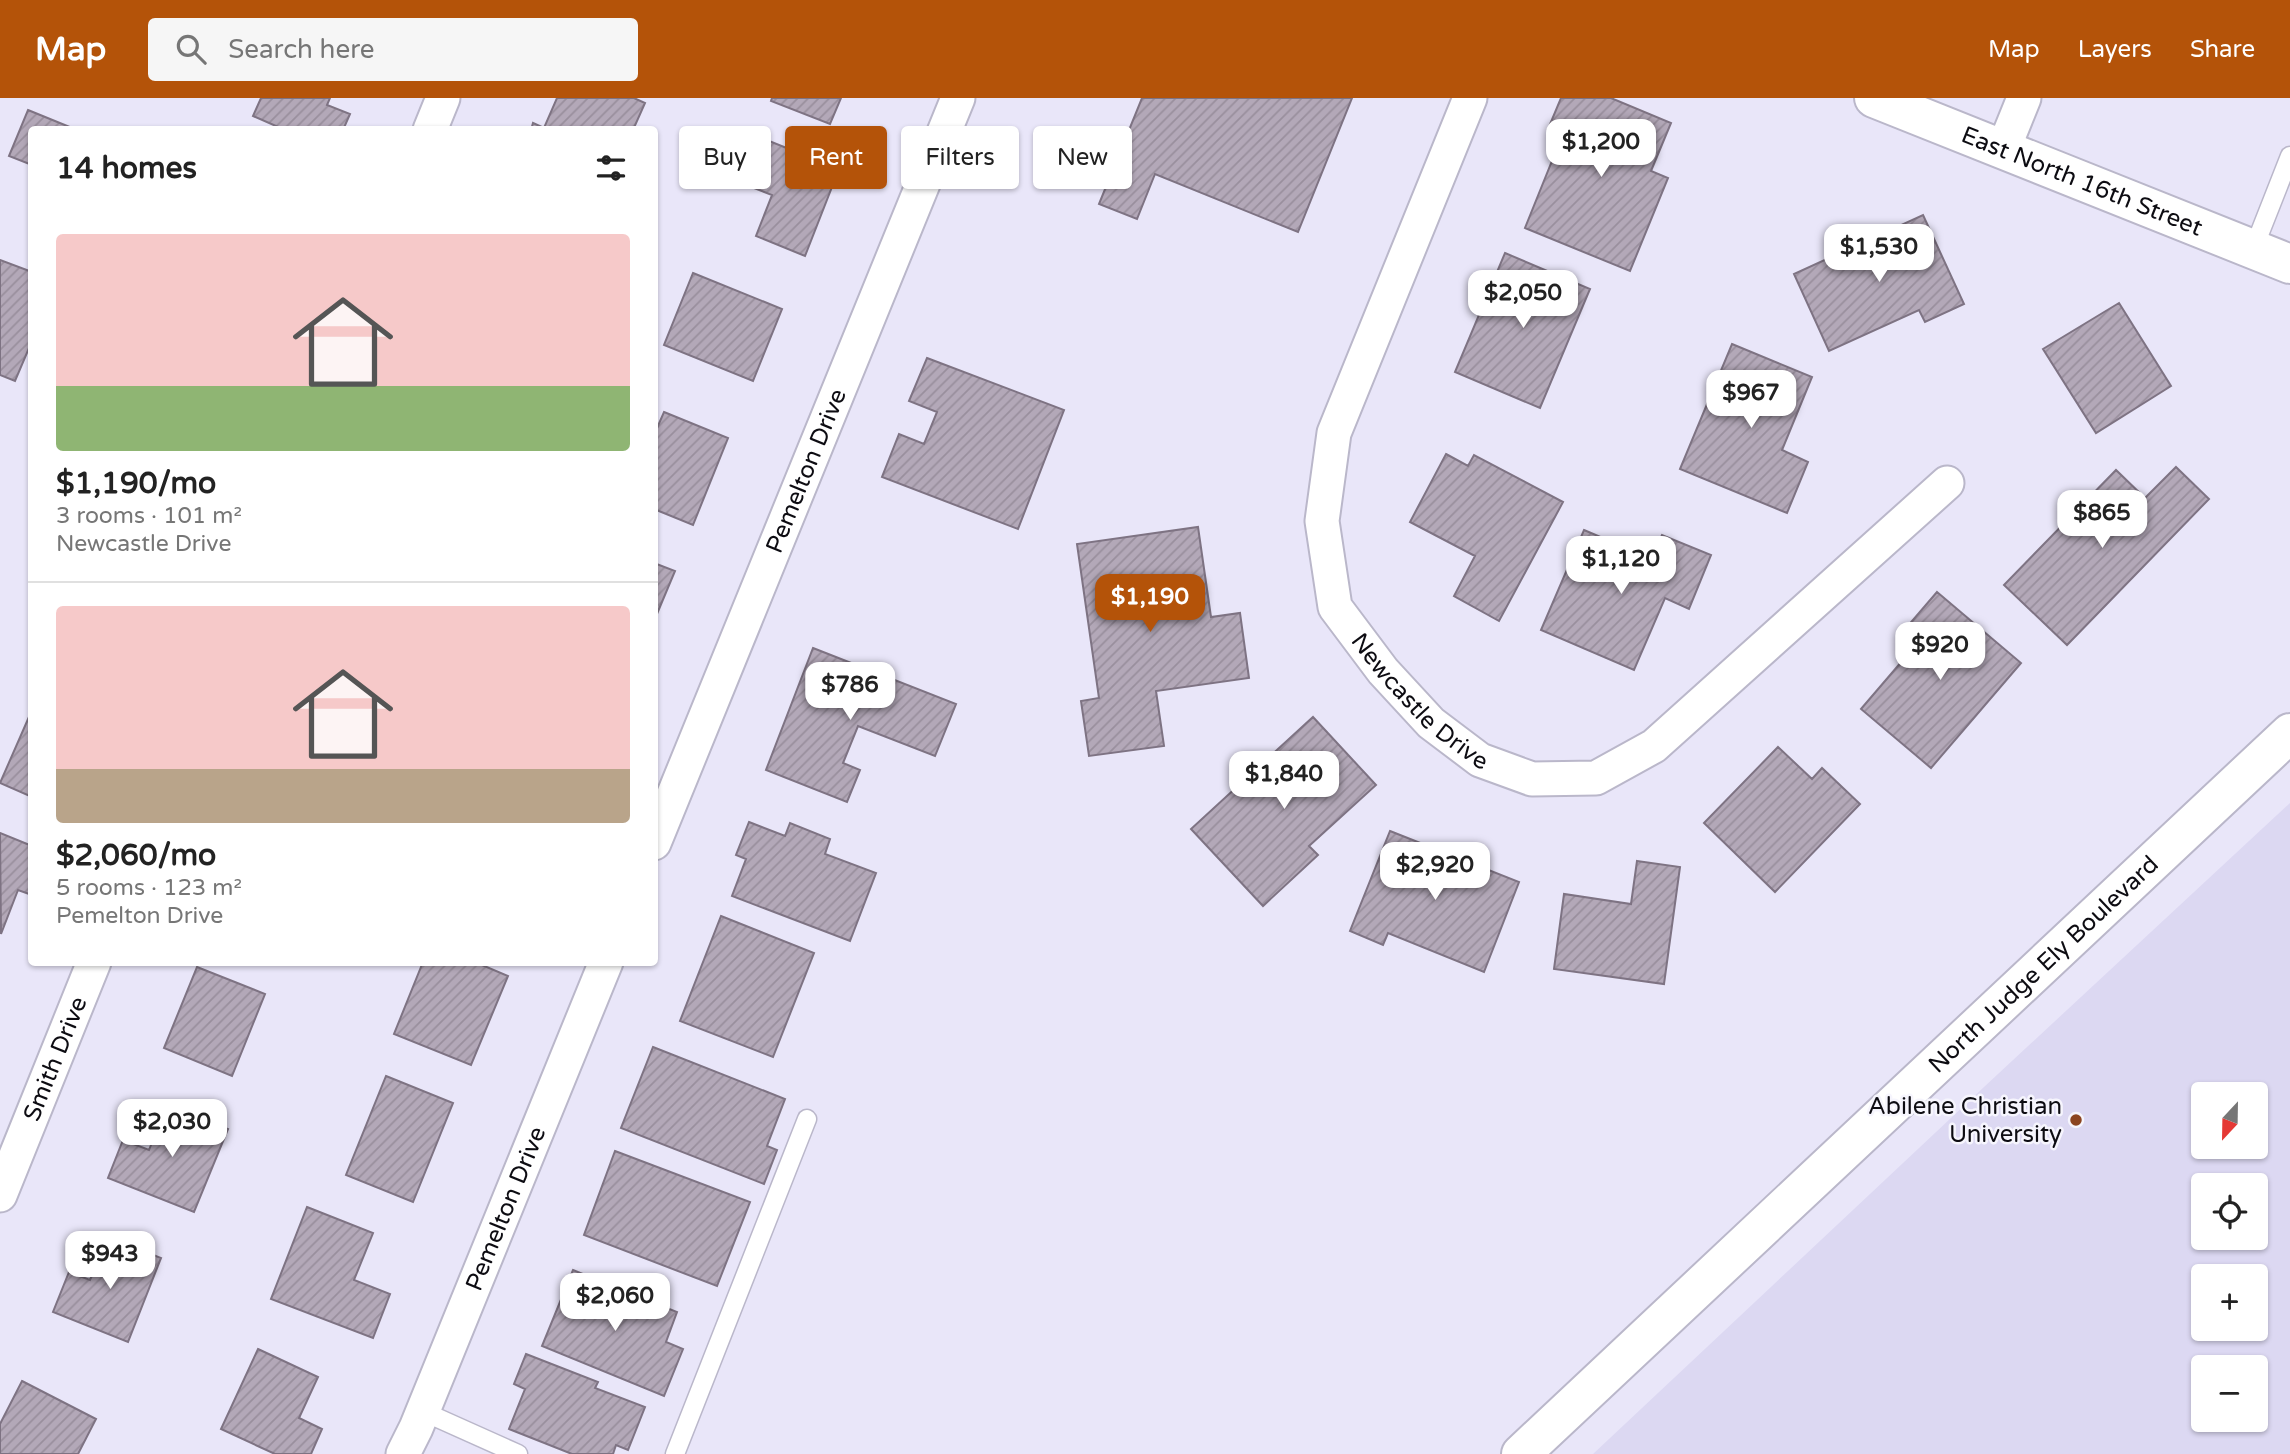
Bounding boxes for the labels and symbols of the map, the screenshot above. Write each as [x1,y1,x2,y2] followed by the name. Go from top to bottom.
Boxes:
[1544,120,1658,179] pin: $1,200
[1957,120,2207,242] street label: East North 16th Street
[1822,225,1936,284] pin: $1,530
[1466,271,1580,330] pin: $2,050
[1710,370,1792,430] pin: $967
[759,384,852,557] street label: Pemelton Drive
[2061,490,2143,550] pin: $865
[1564,536,1678,596] pin: $1,120
[1093,574,1207,634] pin: $1,190
[1899,622,1981,682] pin: $920
[1345,627,1492,776] street label: Newcastle Drive
[809,662,891,722] pin: $786
[1227,752,1341,811] pin: $1,840
[1378,842,1492,902] pin: $2,920
[1922,850,2164,1079] street label: North Judge Ely Boulevard
[17,992,93,1125] street label: Smith Drive
[2191,1082,2268,1158] north arrow
[1868,1092,2062,1149] place label: Abilene Christian University
[115,1100,229,1159] pin: $2,030
[2068,1112,2084,1128] marker: Abilene Christian University
[459,1122,552,1295] street label: Pemelton Drive
[69,1232,151,1291] pin: $943
[558,1274,672,1333] pin: $2,060

